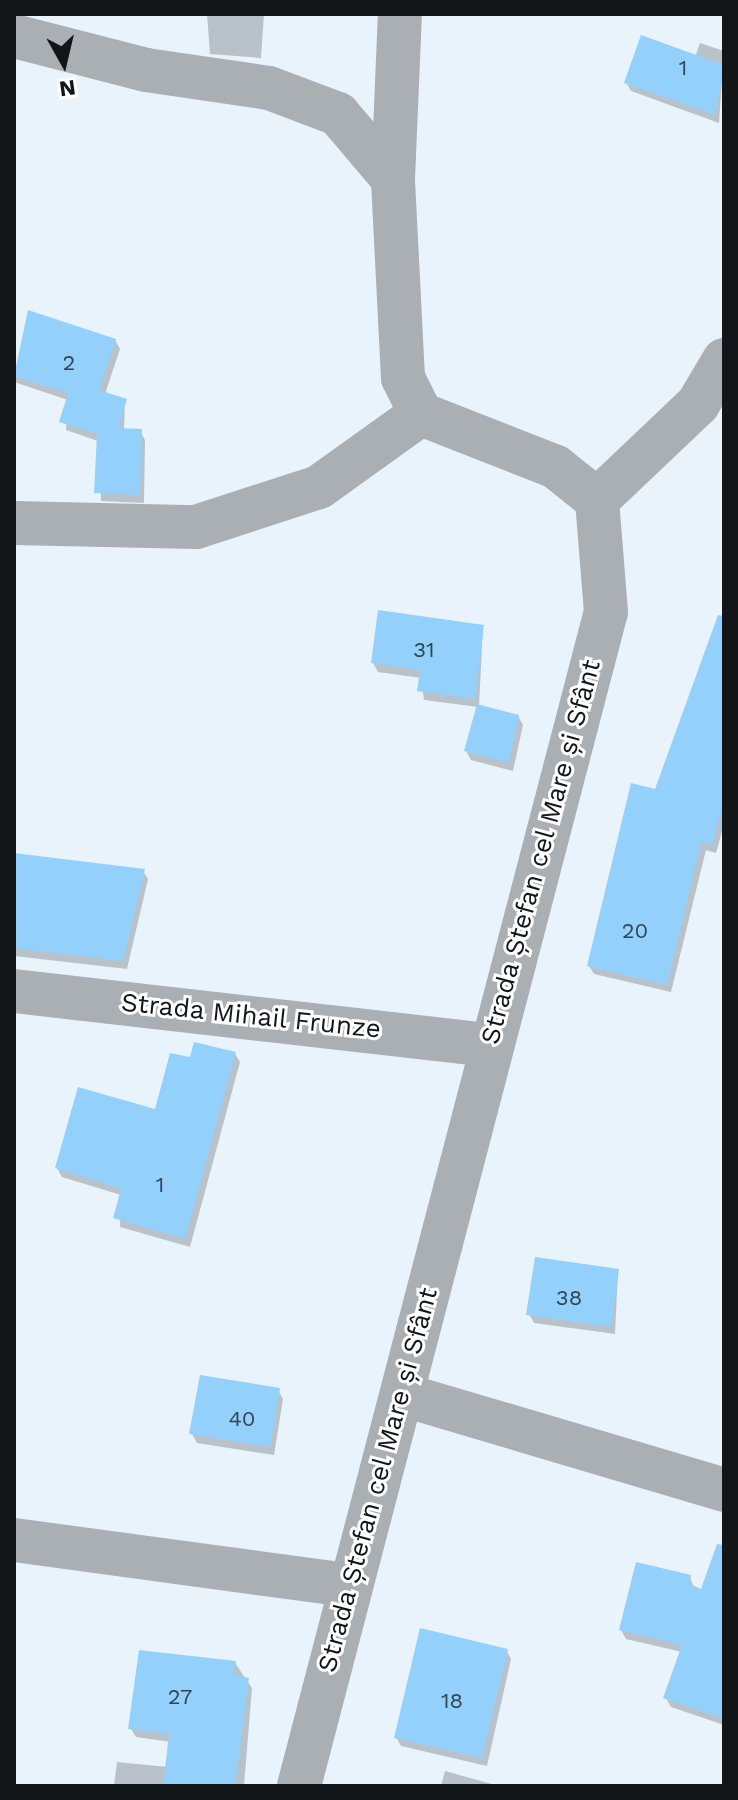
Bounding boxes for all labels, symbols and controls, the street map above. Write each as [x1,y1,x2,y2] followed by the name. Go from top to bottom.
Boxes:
[24,24,104,104] north arrow
[679,55,687,81] house number: 1
[58,75,77,102] text: N
[63,350,75,376] house number: 2
[413,637,435,663] house number: 31
[474,656,608,1048] street label: Strada Ștefan cel Mare și Sfânt
[622,918,648,944] house number: 20
[119,987,383,1045] street label: Strada Mihail Frunze
[156,1172,164,1198] house number: 1
[311,1284,445,1676] street label: Strada Ștefan cel Mare și Sfânt
[556,1285,582,1311] house number: 38
[228,1406,256,1432] house number: 40
[168,1684,192,1710] house number: 27
[441,1688,463,1714] house number: 18

